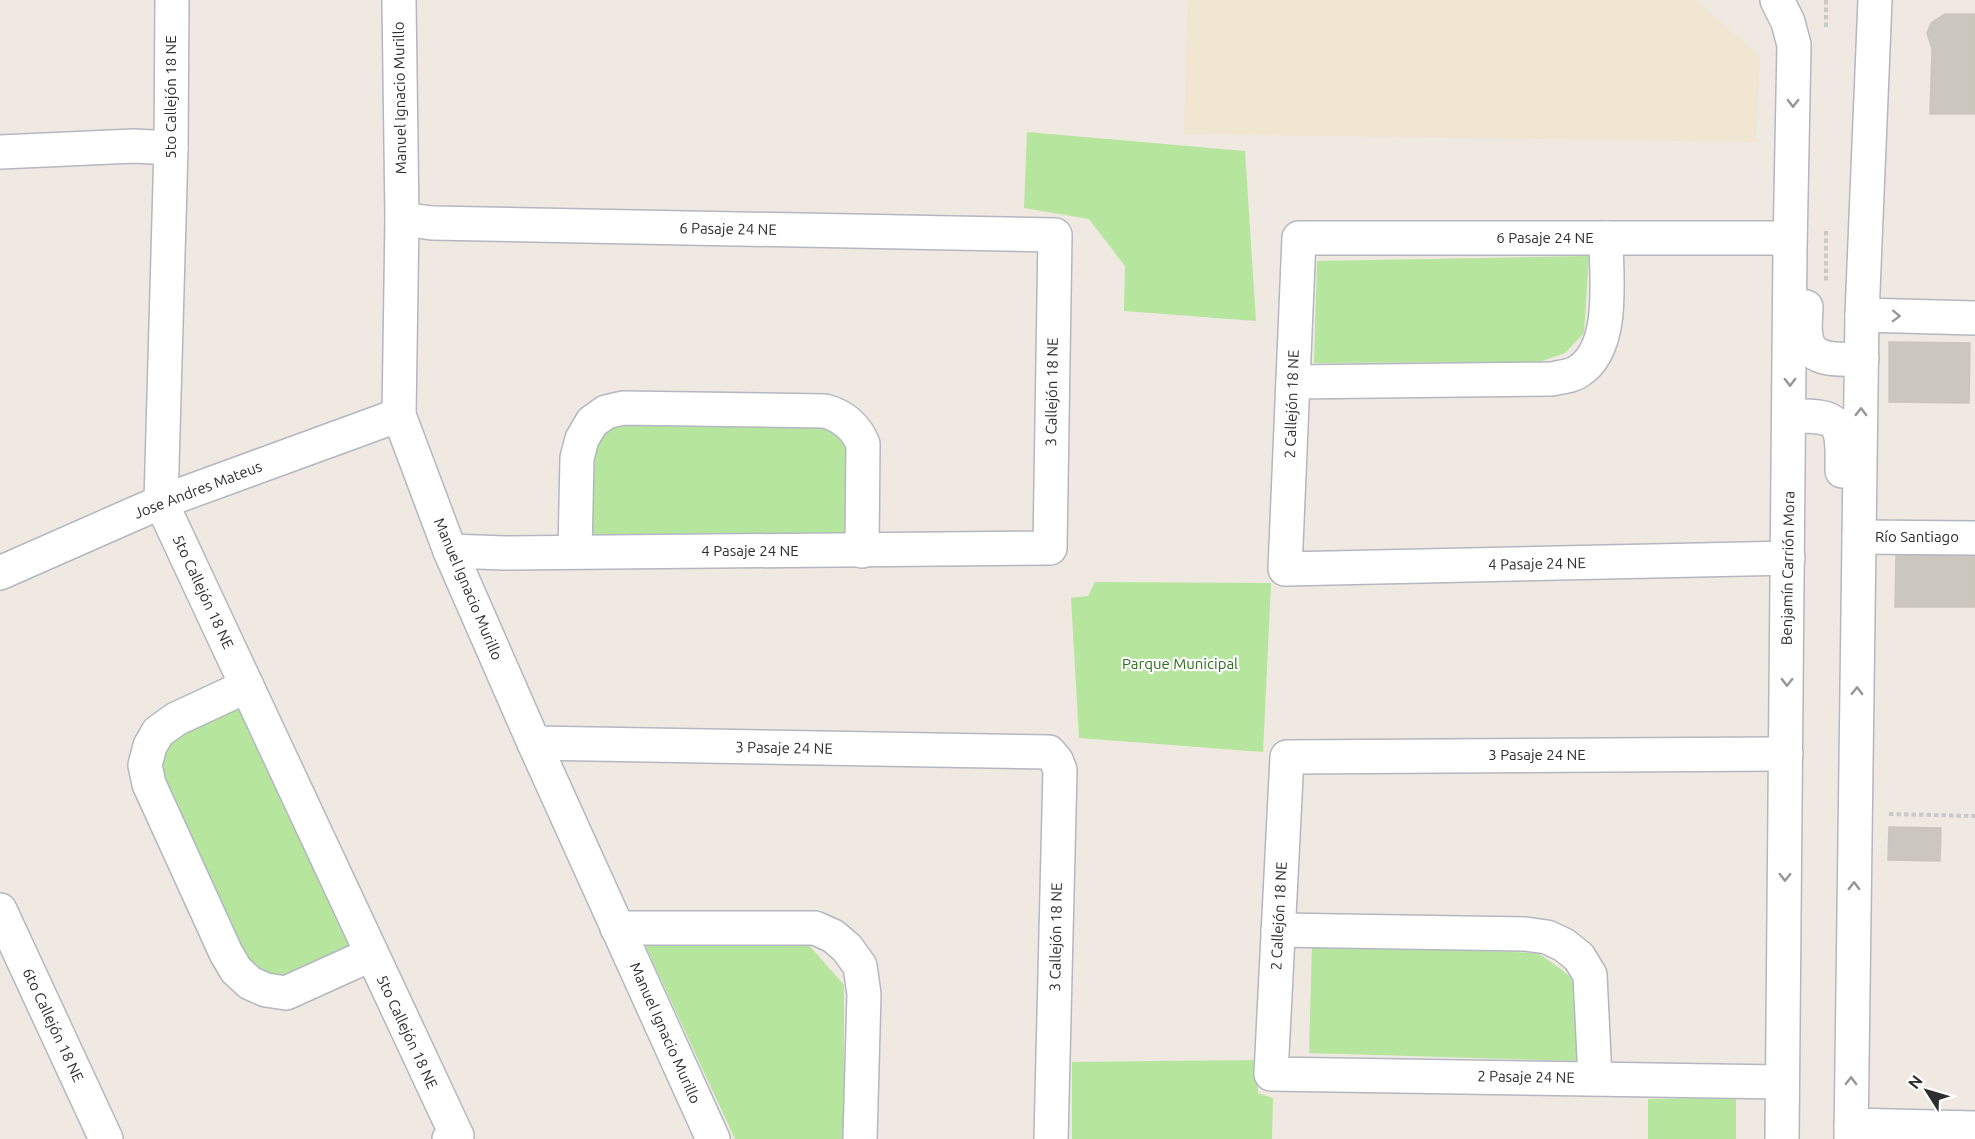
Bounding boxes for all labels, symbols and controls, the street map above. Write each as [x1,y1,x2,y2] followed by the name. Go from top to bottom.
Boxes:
[390,22,409,174] street label: Manuel Ignacio Murillo
[162,35,179,159] street label: 5to Callejón 18 NE
[1787,99,1799,108] one-way arrow
[679,219,777,238] street label: 6 Pasaje 24 NE
[1496,229,1594,246] street label: 6 Pasaje 24 NE
[1891,309,1900,322] one-way arrow
[1042,337,1061,447] street label: 3 Callejón 18 NE
[1281,349,1302,459] street label: 2 Callejón 18 NE
[1784,378,1796,387] one-way arrow
[1855,407,1867,416] one-way arrow
[132,457,264,522] street label: Jose Andres Mateus
[1778,491,1797,645] street label: Benjamín Carrión Mora
[431,515,506,662] street label: Manuel Ignacio Murillo
[1875,528,1959,545] street label: Río Santiago
[170,532,237,651] street label: 5to Callejón 18 NE
[701,542,799,559] street label: 4 Pasaje 24 NE
[1488,554,1586,573] street label: 4 Pasaje 24 NE
[1122,655,1238,672] park label: Parque Municipal
[1781,678,1793,687] one-way arrow
[1851,686,1863,695] one-way arrow
[735,738,833,757] street label: 3 Pasaje 24 NE
[1488,746,1586,763] street label: 3 Pasaje 24 NE
[1267,861,1290,971] street label: 2 Callejón 18 NE
[1779,873,1791,882] one-way arrow
[1848,881,1860,890] one-way arrow
[1046,882,1065,992] street label: 3 Callejón 18 NE
[627,960,704,1106] street label: Manuel Ignacio Murillo
[20,965,87,1084] street label: 6to Callejón 18 NE
[374,972,441,1091] street label: 5to Callejón 18 NE
[1897,1061,1957,1121] north arrow
[1477,1067,1575,1086] street label: 2 Pasaje 24 NE
[1904,1072,1926,1092] text: N
[1845,1076,1858,1085] one-way arrow

